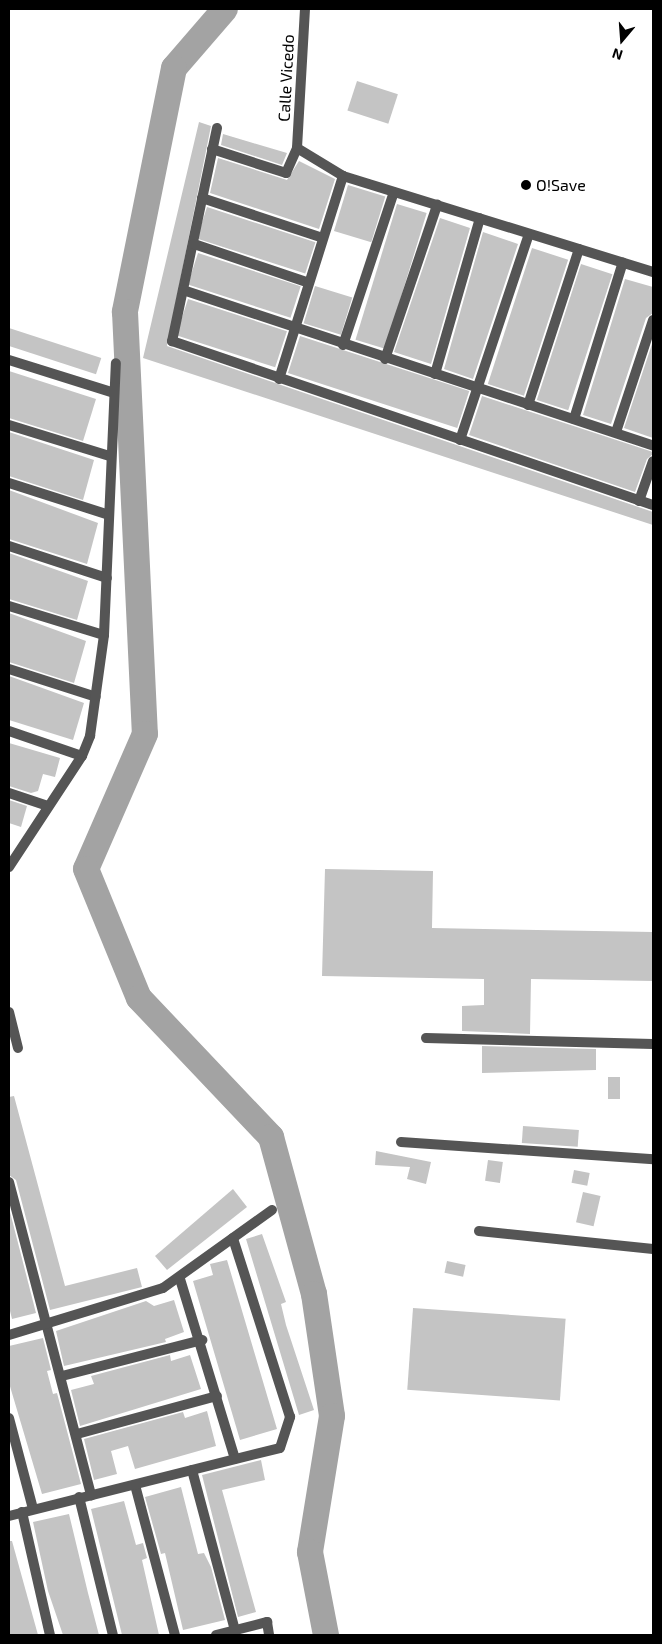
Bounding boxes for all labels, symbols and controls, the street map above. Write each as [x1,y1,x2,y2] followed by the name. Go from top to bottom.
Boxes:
[597,15,647,65] north arrow
[274,34,298,122] street label: Calle Vicedo
[610,45,625,64] text: N
[536,175,586,195] place label: O!Save
[520,179,532,191] marker: O!Save

